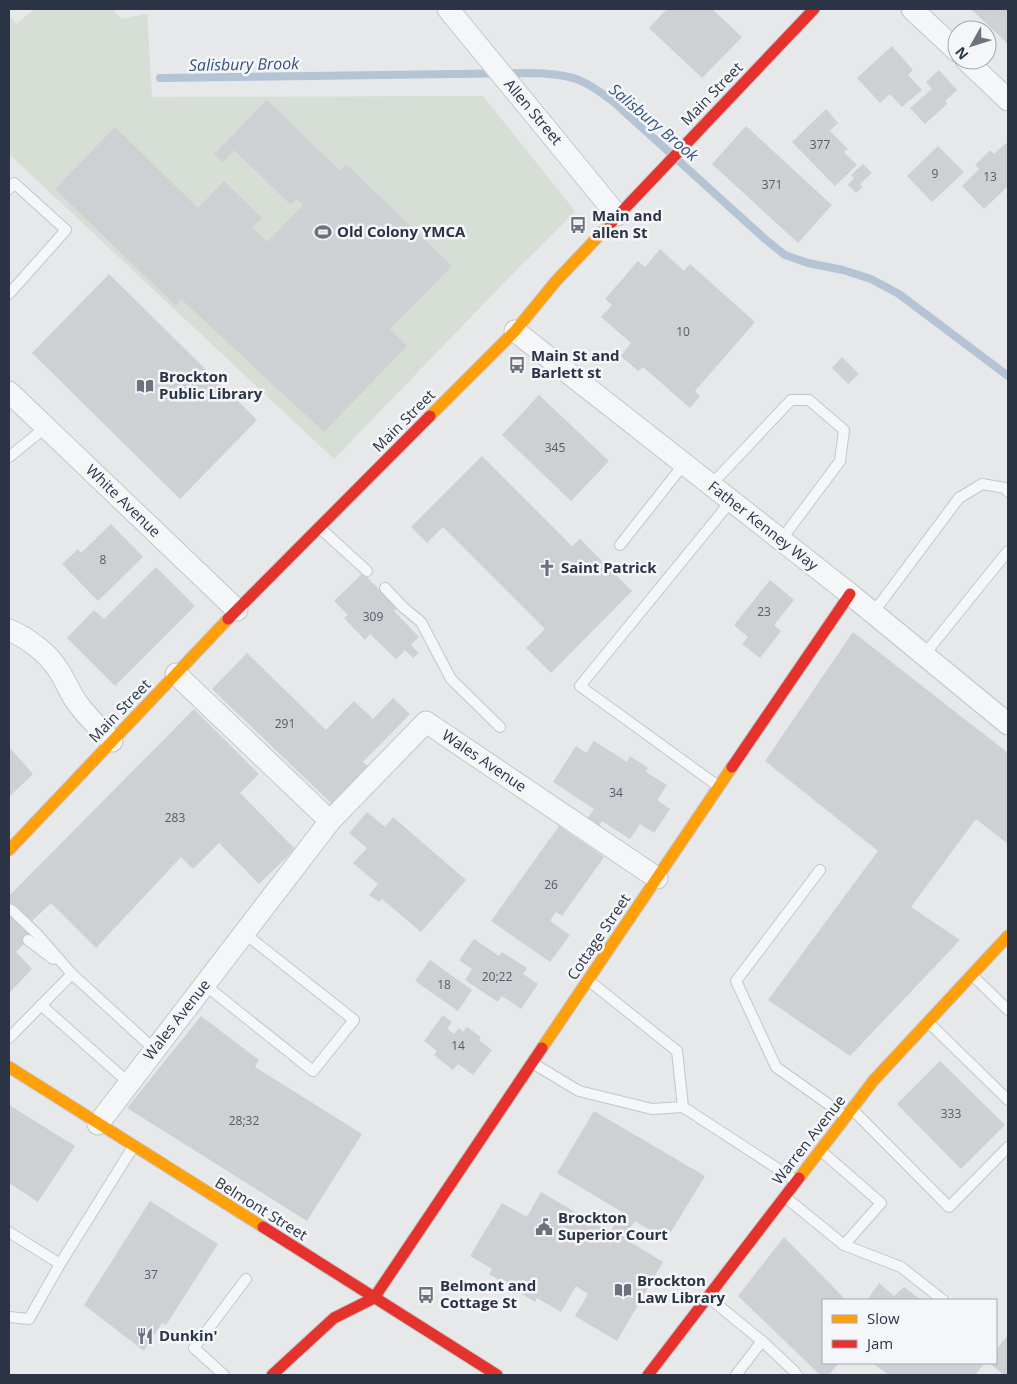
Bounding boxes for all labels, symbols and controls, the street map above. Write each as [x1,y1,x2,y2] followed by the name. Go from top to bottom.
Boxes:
[947,20,997,70] north arrow
[951,43,972,64] text: N
[189,52,300,76] water label: Salisbury Brook
[676,57,746,129] street label: Main Street
[500,74,567,149] street label: Allen Street
[605,78,704,167] water label: Salisbury Brook
[810,136,830,153] house number: 377
[932,165,939,182] house number: 9
[983,168,997,185] house number: 13
[762,176,782,193] house number: 371
[592,205,662,242] place label: Main and allen St
[568,215,588,235] bus stop icon: Main and allen St
[337,221,466,241] place label: Old Colony YMCA
[313,222,333,242] sports icon: Old Colony YMCA
[676,323,690,340] house number: 10
[531,345,620,382] place label: Main St and Barlett st
[507,355,527,375] bus stop icon: Main St and Barlett st
[159,366,263,403] place label: Brockton Public Library
[135,376,155,396] library icon: Brockton Public Library
[368,385,439,456] street label: Main Street
[545,439,565,456] house number: 345
[82,459,165,541] street label: White Avenue
[704,476,823,575] street label: Father Kenney Way
[100,551,107,568] house number: 8
[561,557,657,577] place label: Saint Patrick
[537,558,557,578] church icon: Saint Patrick
[757,603,771,620] house number: 23
[363,608,383,625] house number: 309
[84,674,154,746] street label: Main Street
[275,715,295,732] house number: 291
[438,725,531,796] street label: Wales Avenue
[609,784,623,801] house number: 34
[165,809,185,826] house number: 283
[544,876,558,893] house number: 26
[562,889,634,983] street label: Cottage Street
[482,968,512,985] house number: 20;22
[138,975,214,1064] street label: Wales Avenue
[437,976,451,993] house number: 18
[451,1037,465,1054] house number: 14
[767,1091,849,1188] street label: Warren Avenue
[941,1105,961,1122] house number: 333
[229,1112,259,1129] house number: 28;32
[212,1172,311,1244] street label: Belmont Street
[558,1207,668,1244] place label: Brockton Superior Court
[534,1217,554,1237] public building icon: Brockton Superior Court
[144,1266,158,1283] house number: 37
[637,1270,725,1307] place label: Brockton Law Library
[440,1275,536,1312] place label: Belmont and Cottage St
[613,1280,633,1300] library icon: Brockton Law Library
[416,1285,436,1305] bus stop icon: Belmont and Cottage St
[822,1299,997,1364] legend
[867,1308,900,1328] text: Slow
[159,1325,218,1345] place label: Dunkin'
[135,1326,155,1346] restaurant icon: Dunkin'
[865,1333,893,1353] text: Jam

